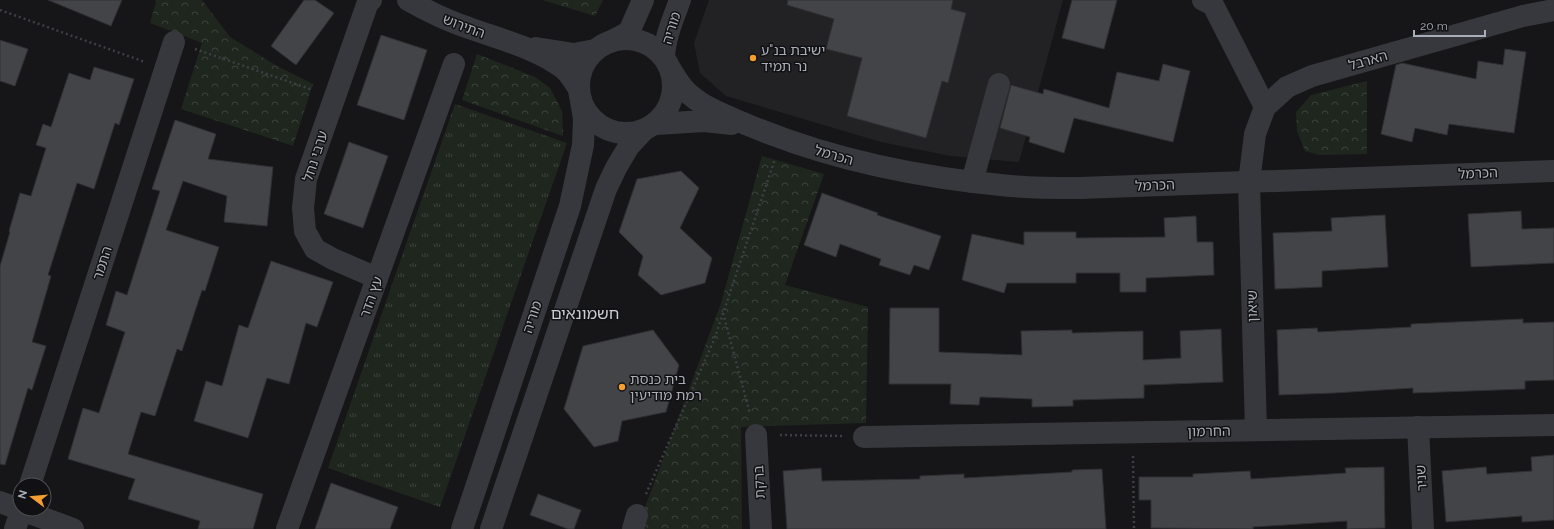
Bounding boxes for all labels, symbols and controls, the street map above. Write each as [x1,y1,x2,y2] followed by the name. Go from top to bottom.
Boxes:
[658,10,684,46] street label: מוריה
[441,11,487,41] street label: התירוש
[1414,12,1485,38] scale bar
[1420,19,1448,33] text: 20 m
[761,42,825,74] place label: ישיבת בנ"ע נר תמיד
[1347,47,1389,73] street label: הארבל
[748,53,758,63] marker: ישיבת בנ"ע נר תמיד
[299,128,331,184] street label: ערבי נחל
[813,142,855,168] street label: הכרמל
[1458,164,1498,182] street label: הכרמל
[1135,176,1175,194] street label: הכרמל
[89,244,115,282] street label: התמר
[356,274,386,320] street label: עץ הדר
[1244,290,1260,322] street label: שיאון
[519,299,545,335] street label: מוריה
[551,304,619,323] district label: חשמונאים
[630,371,702,403] place label: בית כנסת רמת מודיעין
[617,382,627,392] marker: בית כנסת רמת מודיעין
[1187,423,1231,439] street label: החרמון
[1412,464,1430,492] street label: שניר
[750,465,768,499] street label: ברקת
[12,477,52,517] north arrow
[15,489,30,500] text: N

